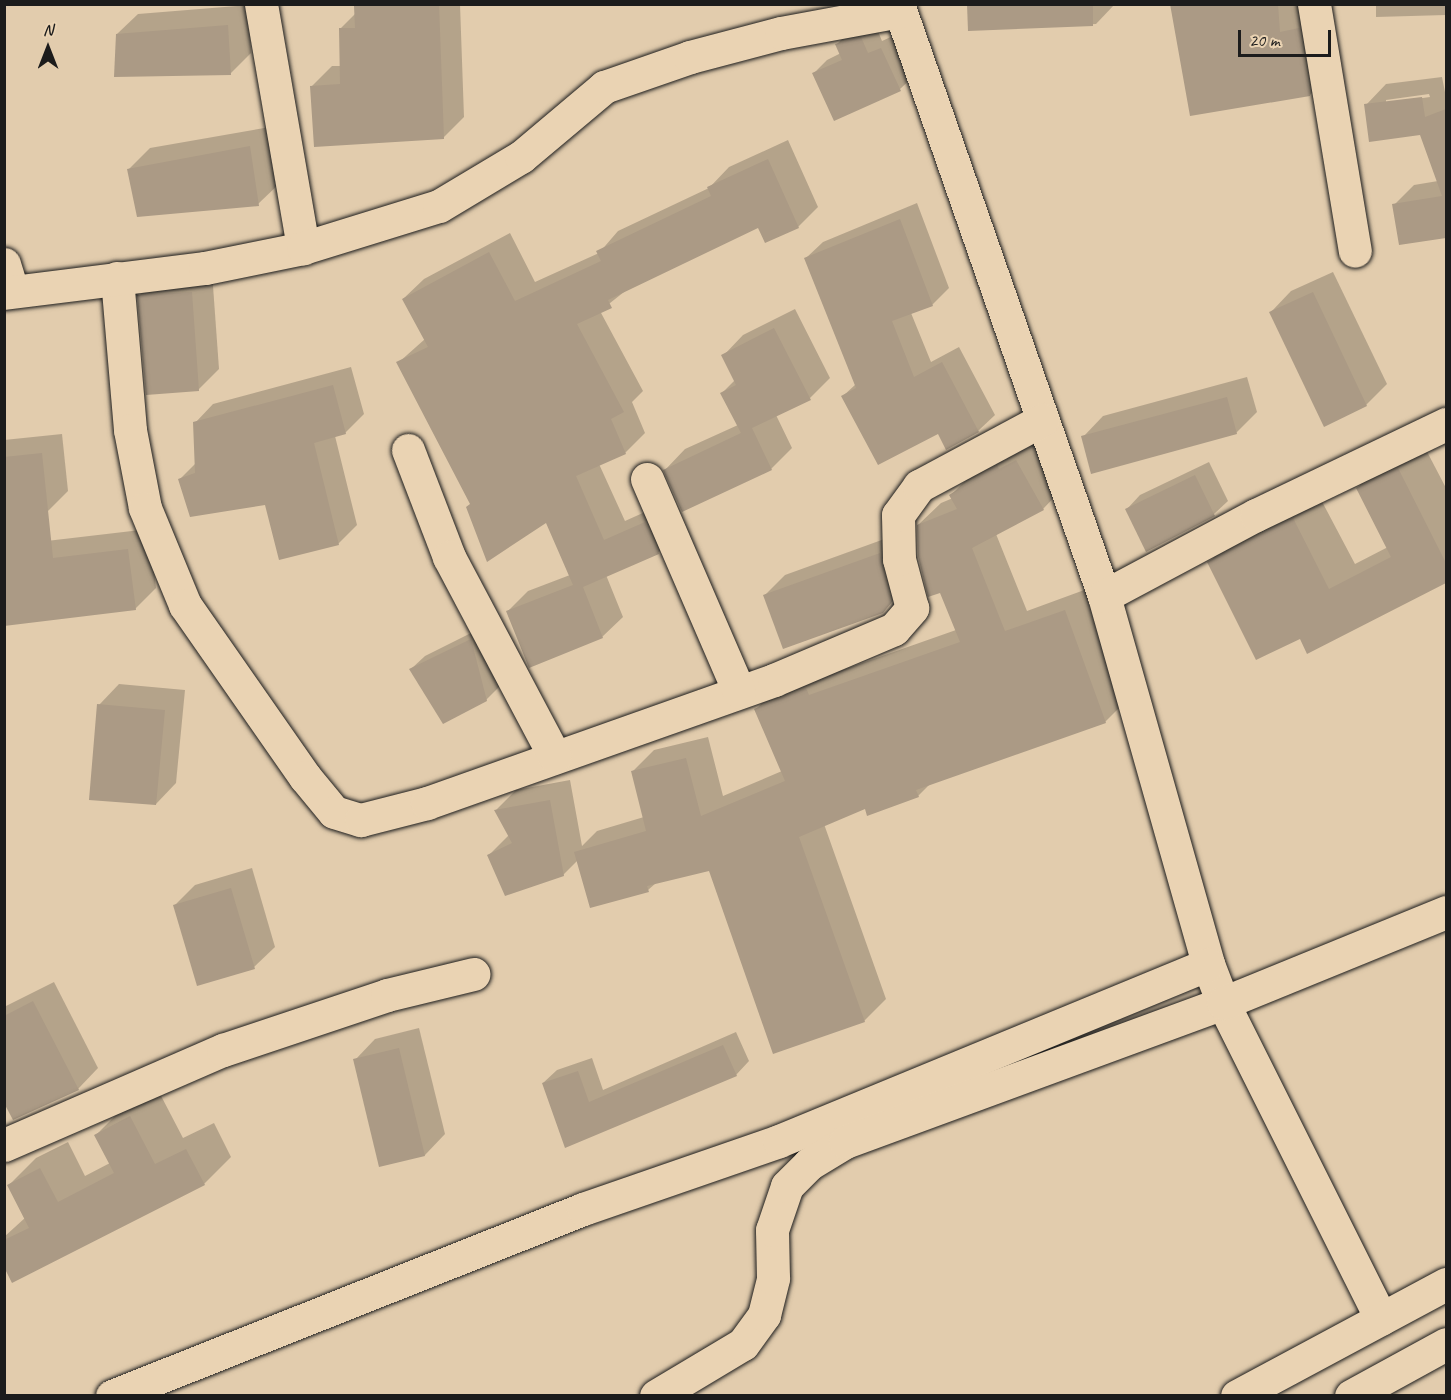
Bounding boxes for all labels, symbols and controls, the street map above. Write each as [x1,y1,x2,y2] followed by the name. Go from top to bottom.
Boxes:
[18,18,78,78] north arrow
[1241,18,1334,56] scale bar
[43,20,53,40] text: N
[1249,29,1280,51] text: 20 m

